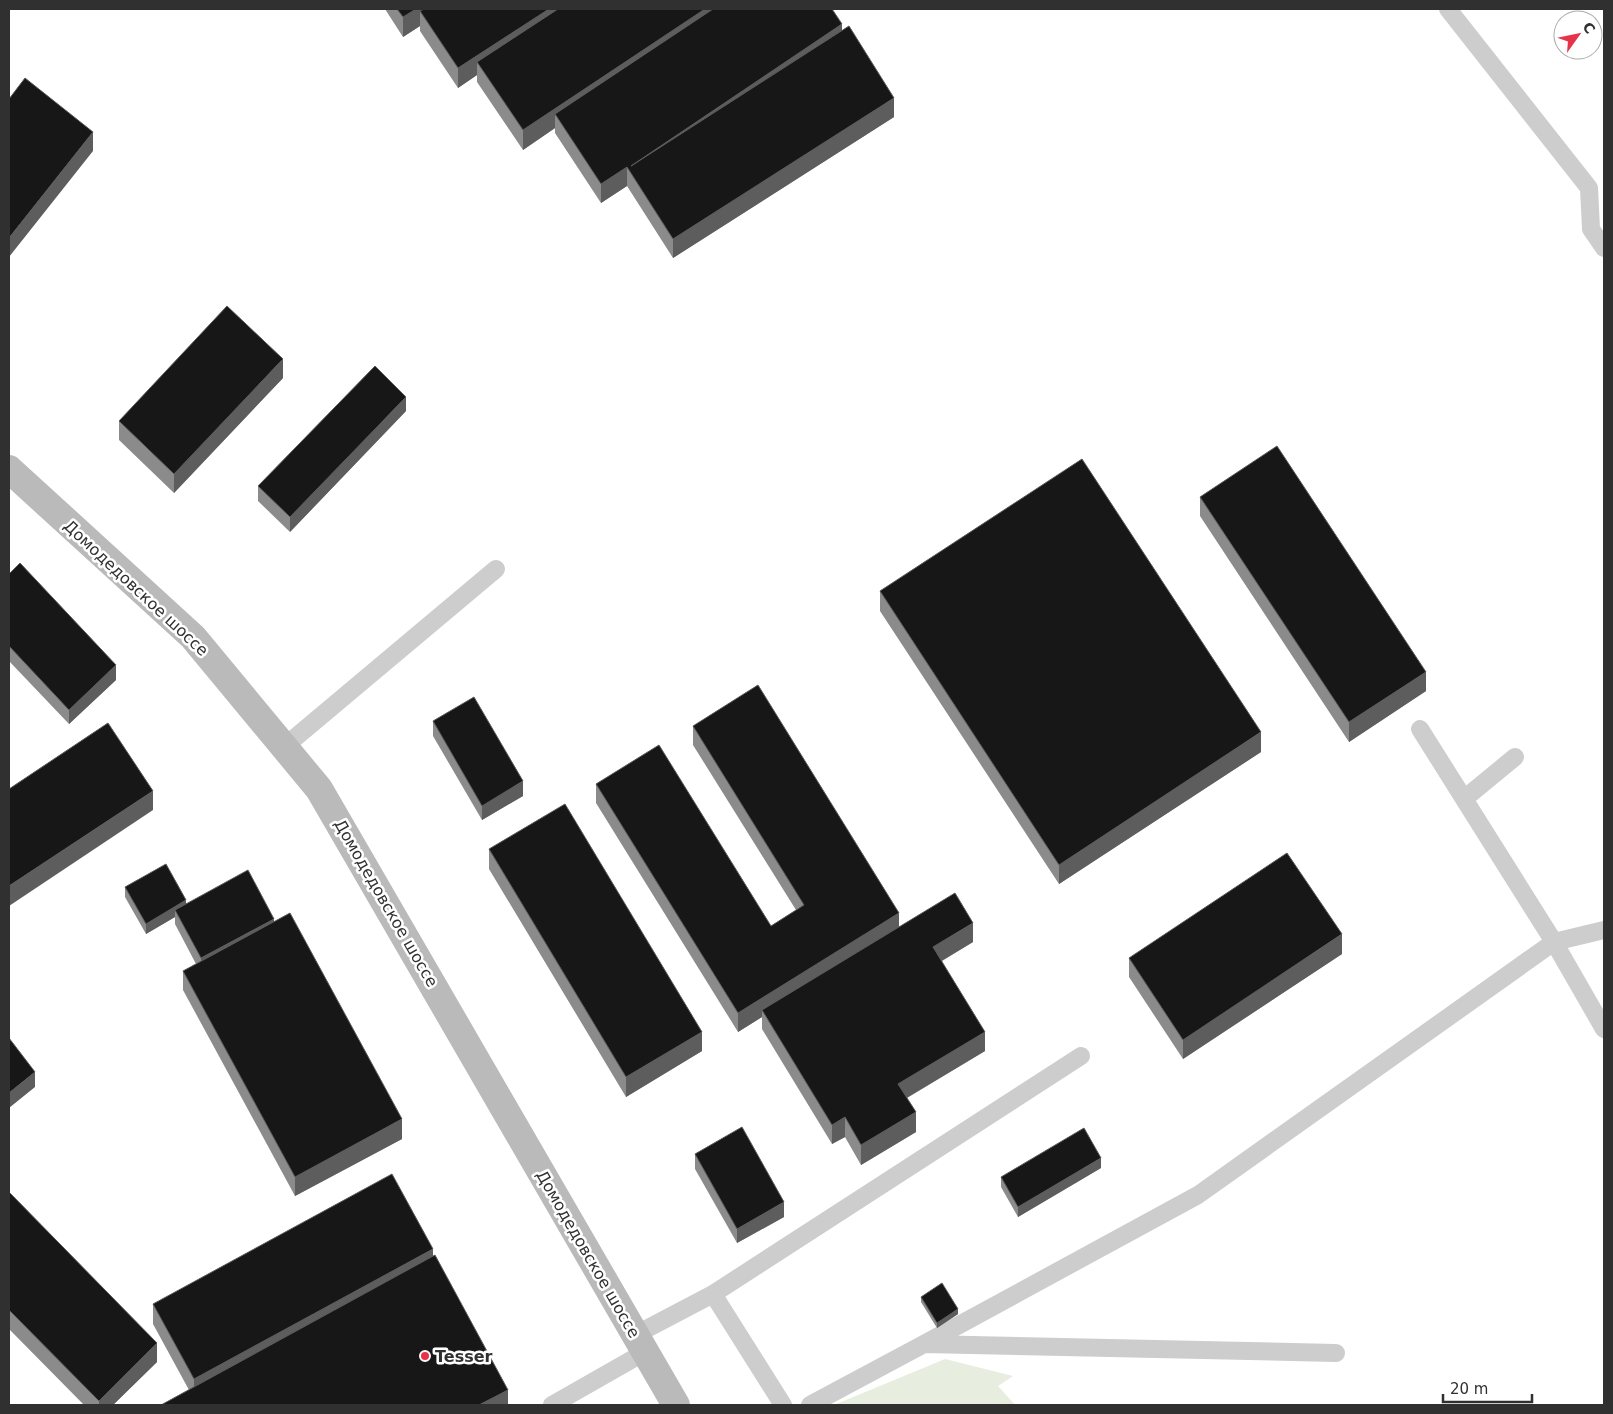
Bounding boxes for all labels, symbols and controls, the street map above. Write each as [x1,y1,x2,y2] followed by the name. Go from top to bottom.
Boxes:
[1553,10,1603,60] north arrow
[1579,19,1598,37] text: С
[60,516,212,660] street label: Домодедовское шоссе
[330,816,442,990] street label: Домодедовское шоссе
[532,1167,644,1341] street label: Домодедовское шоссе
[435,1347,493,1366] place label: Tesser
[419,1350,431,1362] marker: Tesser
[1443,1372,1532,1404] scale bar
[1450,1380,1488,1398] text: 20 m

